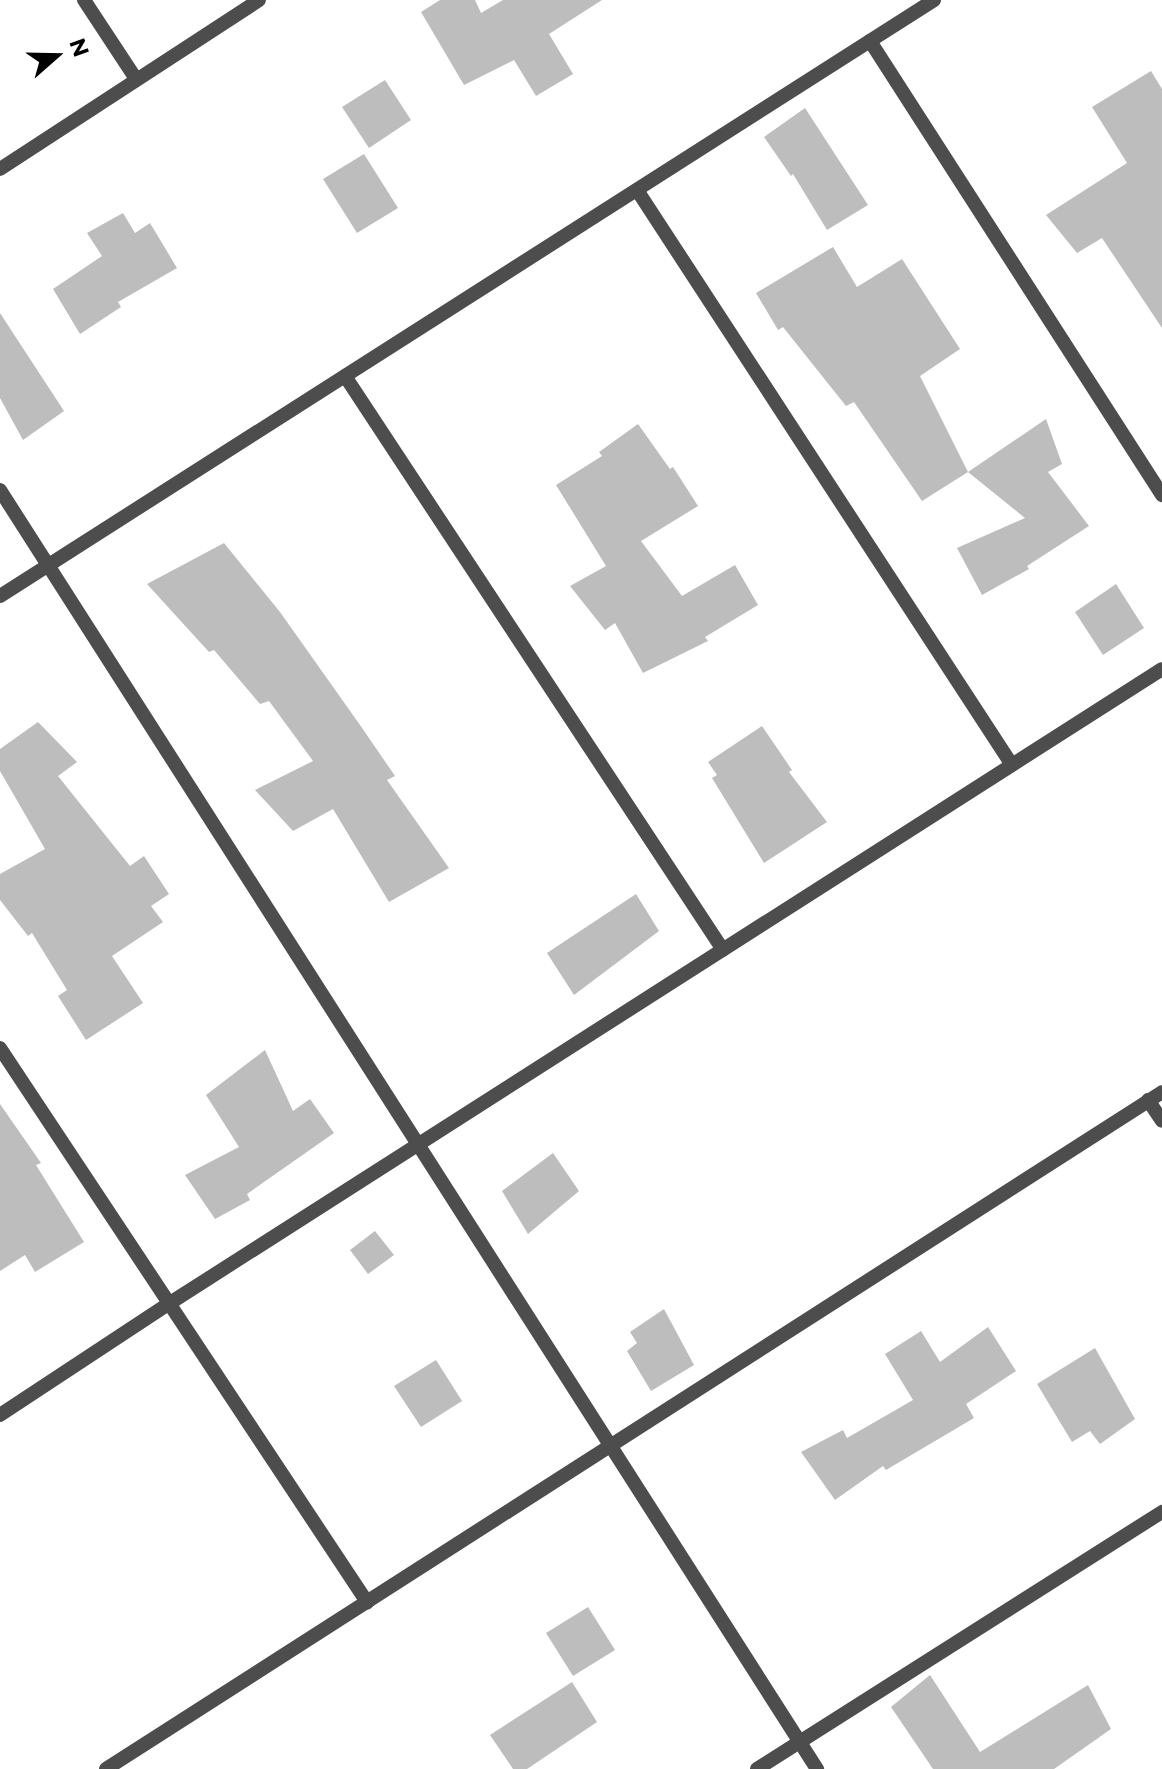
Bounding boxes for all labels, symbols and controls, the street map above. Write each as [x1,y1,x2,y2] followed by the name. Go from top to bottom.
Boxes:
[16,16,96,96] north arrow
[63,35,95,61] text: N

